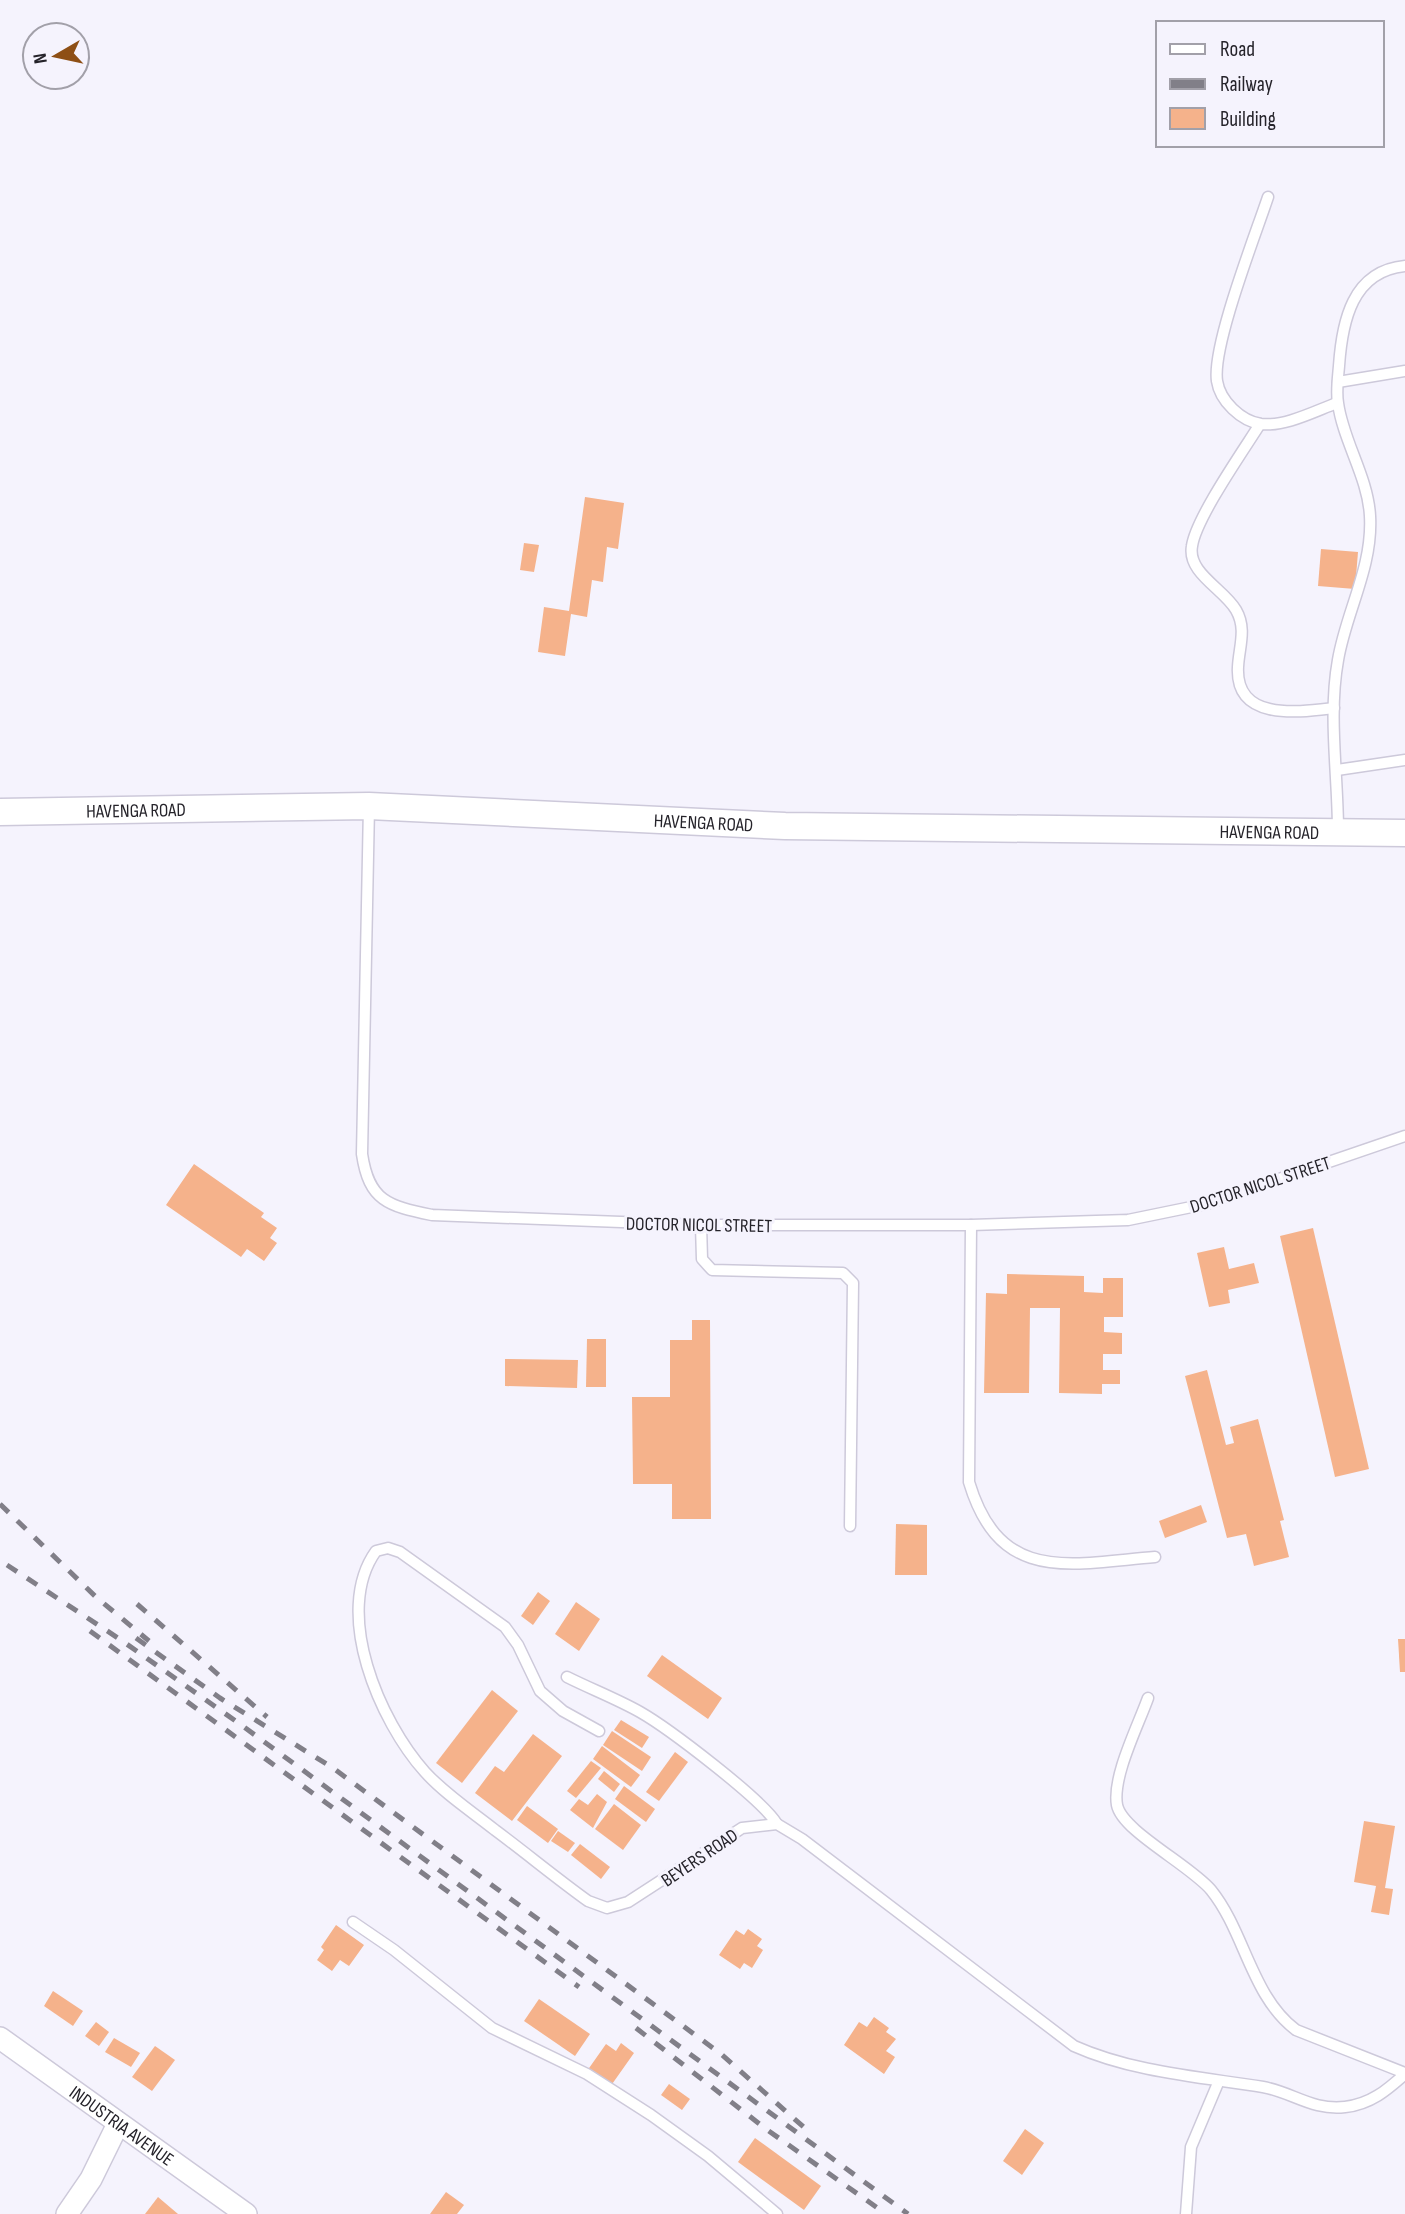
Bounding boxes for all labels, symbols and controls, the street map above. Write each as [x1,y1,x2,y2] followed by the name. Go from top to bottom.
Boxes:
[21,21,91,91] north arrow
[1156,21,1384,147] legend
[1220,37,1255,62] text: Road
[29,52,53,65] text: N
[1220,72,1273,97] text: Railway
[1220,107,1276,132] text: Building
[86,799,186,824] street label: HAVENGA ROAD
[653,810,754,837] street label: HAVENGA ROAD
[1220,821,1319,845] street label: HAVENGA ROAD
[1187,1152,1334,1219] street label: DOCTOR NICOL STREET
[626,1213,773,1238] street label: DOCTOR NICOL STREET
[657,1824,742,1892] street label: BEYERS ROAD
[65,2081,178,2172] street label: INDUSTRIA AVENUE

